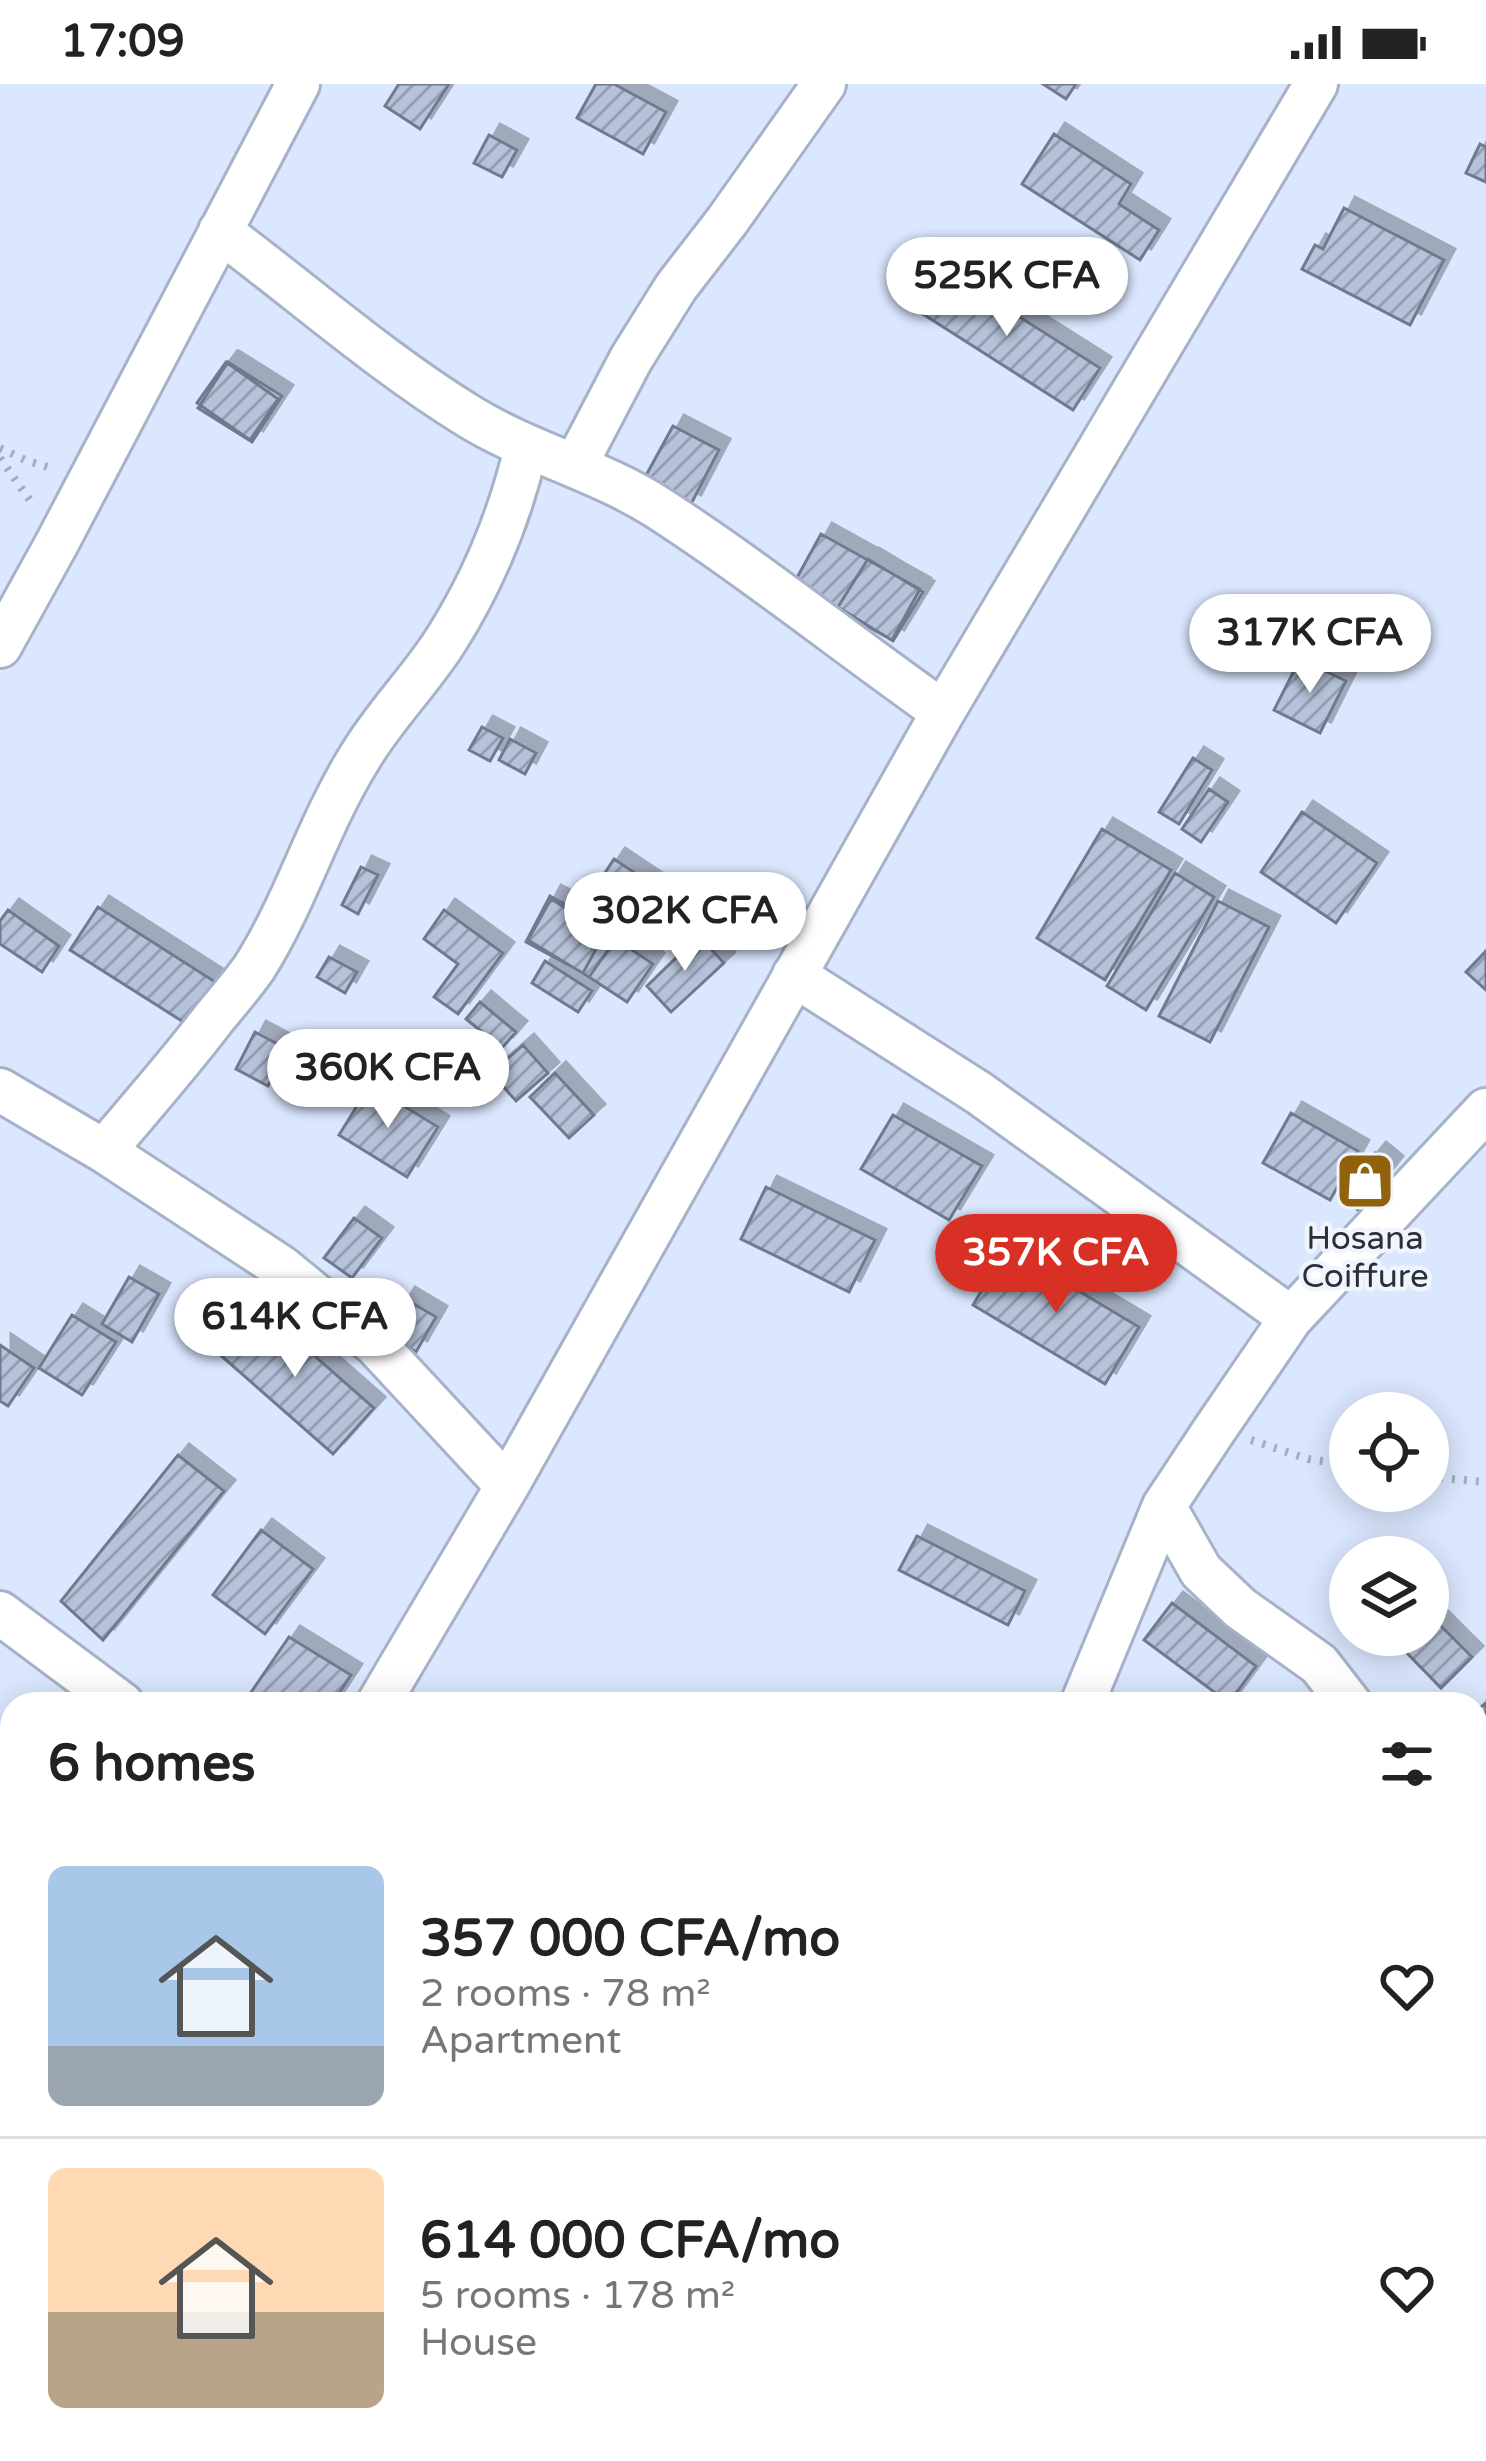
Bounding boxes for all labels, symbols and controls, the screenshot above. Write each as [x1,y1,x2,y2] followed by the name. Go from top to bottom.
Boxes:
[60,15,185,69] text: 17:09
[883,237,1131,339] pin: 525K CFA
[913,252,1101,299] text: 525K CFA
[1186,594,1434,696] pin: 317K CFA
[1216,609,1404,656] text: 317K CFA
[561,872,809,974] pin: 302K CFA
[591,887,779,934] text: 302K CFA
[264,1029,512,1131] pin: 360K CFA
[294,1044,482,1091] text: 360K CFA
[1334,1150,1396,1212] shop icon: Hosana Coiffure
[932,1214,1180,1316] pin: 357K CFA
[1301,1219,1429,1296] place label: Hosana Coiffure
[962,1229,1150,1276] text: 357K CFA
[171,1278,419,1380] pin: 614K CFA
[201,1293,389,1340] text: 614K CFA
[1329,1392,1449,1656] map controls
[1329,1392,1449,1512] button: locate
[1329,1536,1449,1656] button: layers
[1374,1731,1440,1797] icon: filters
[48,1733,256,1795] text: 6 homes
[420,1908,840,1970] text: 357 000 CFA/mo
[144,1914,288,2058] icon: home
[1374,1953,1440,2019] icon: heart
[420,1970,711,2017] text: 2 rooms · 78 m²
[420,2017,621,2064] text: Apartment
[420,2210,840,2272] text: 614 000 CFA/mo
[144,2216,288,2360] icon: home
[1374,2255,1440,2321] icon: heart
[420,2272,735,2319] text: 5 rooms · 178 m²
[420,2319,537,2366] text: House

